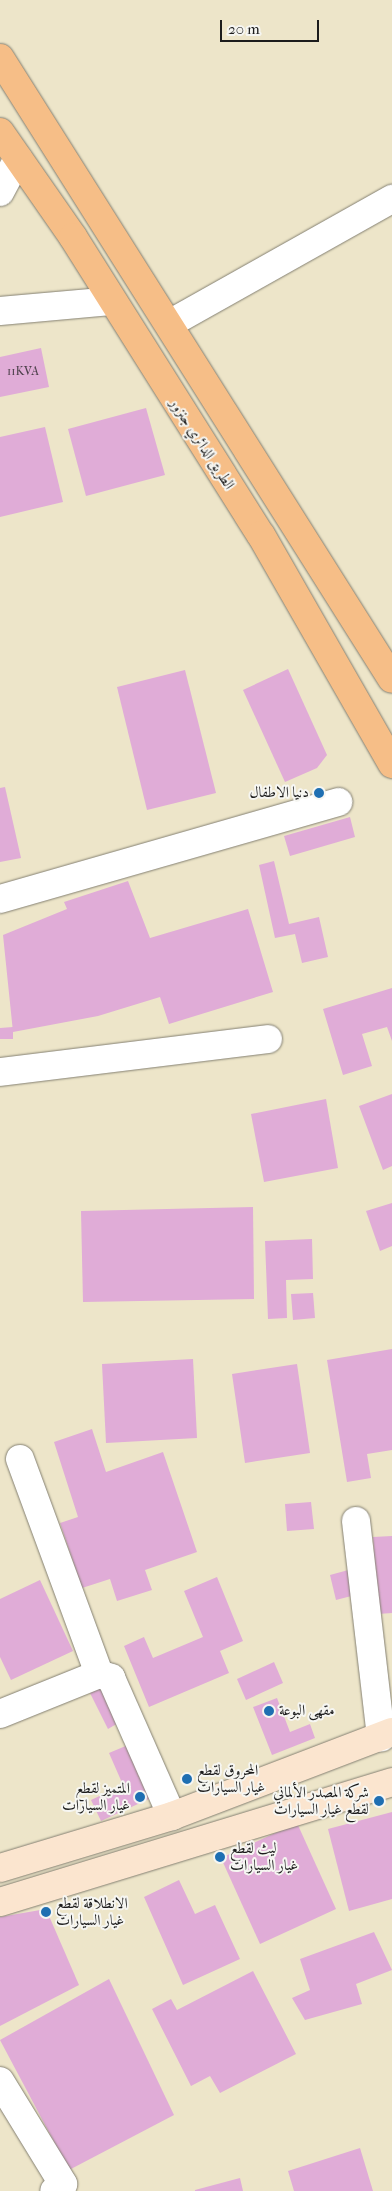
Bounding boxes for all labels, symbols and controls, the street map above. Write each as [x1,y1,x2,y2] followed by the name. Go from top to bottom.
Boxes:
[222,10,321,42] scale bar
[228,20,260,38] text: 20 m
[7,365,39,379] house number: 11KVA
[166,395,238,493] street label: الطريق الدائري جنزور
[249,784,309,802] place label: دنيا الاطفال
[313,787,325,799] marker: دنيا الاطفال
[279,1702,335,1720] place label: مقهى البوعة
[263,1705,275,1717] marker: مقهى البوعة
[197,1761,265,1796] place label: المحروق لقطع غيار السيارات
[181,1773,193,1785] marker: المحروق لقطع غيار السيارات
[62,1779,130,1814] place label: المتميز لقطع غيار السيارات
[273,1783,369,1818] place label: شركة المصدر الألماني لقطع غيار السيارات
[134,1791,146,1803] marker: المتميز لقطع غيار السيارات
[373,1795,385,1807] marker: شركة المصدر الألماني لقطع غيار السيارات
[230,1839,298,1874] place label: ليث لقطع غيار السيارات
[214,1851,226,1863] marker: ليث لقطع غيار السيارات
[56,1894,128,1929] place label: الانطلاقة لقطع غيار السيارات
[40,1906,52,1918] marker: الانطلاقة لقطع غيار السيارات

